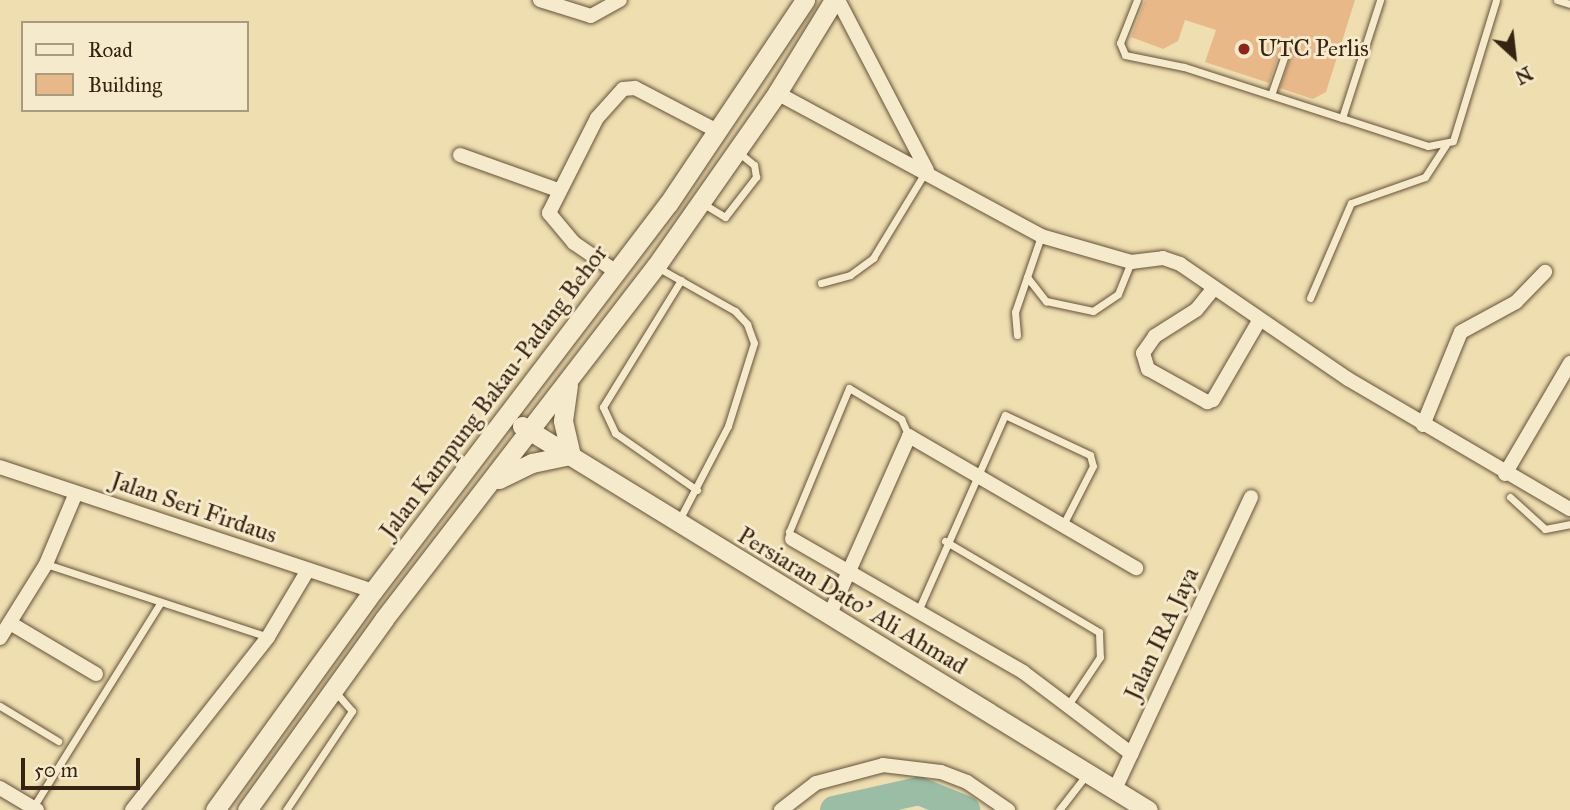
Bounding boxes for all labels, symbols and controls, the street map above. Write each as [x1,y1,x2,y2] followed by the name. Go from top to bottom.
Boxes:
[21,21,248,112] legend
[1479,21,1549,91] north arrow
[1258,35,1369,63] place label: UTC Perlis
[88,37,133,63] text: Road
[1236,41,1252,57] marker: UTC Perlis
[1511,61,1536,89] text: N
[88,72,162,98] text: Building
[374,239,614,545] street label: Jalan Kampung Bakau-Padang Behor
[107,466,281,550] street label: Jalan Seri Firdaus
[732,521,972,681] street label: Persiaran Dato' Ali Ahmad
[1119,563,1205,705] street label: Jalan IRA Jaya
[24,744,144,788] scale bar
[34,757,78,783] text: 50 m

